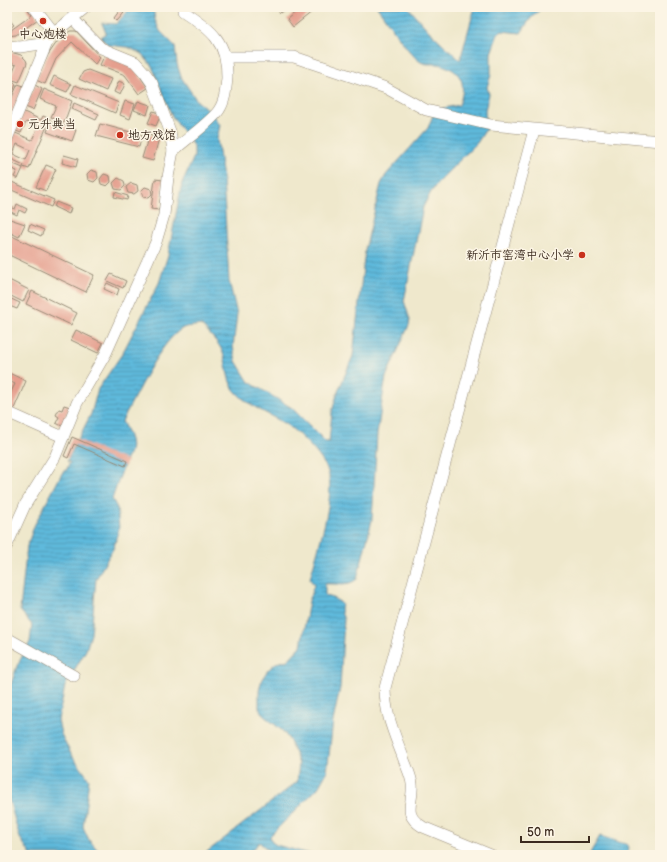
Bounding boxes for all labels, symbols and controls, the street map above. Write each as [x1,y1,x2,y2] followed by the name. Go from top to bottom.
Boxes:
[38,16,48,26] marker: 中心炮楼
[19,27,67,42] place label: 中心炮楼
[28,117,76,132] place label: 元升典当
[15,119,25,129] marker: 元升典当
[128,128,176,143] place label: 地方戏馆
[115,130,125,140] marker: 地方戏馆
[466,248,574,263] place label: 新沂市窑湾中心小学
[577,250,587,260] marker: 新沂市窑湾中心小学
[521,818,589,844] scale bar
[527,825,554,840] text: 50 m

